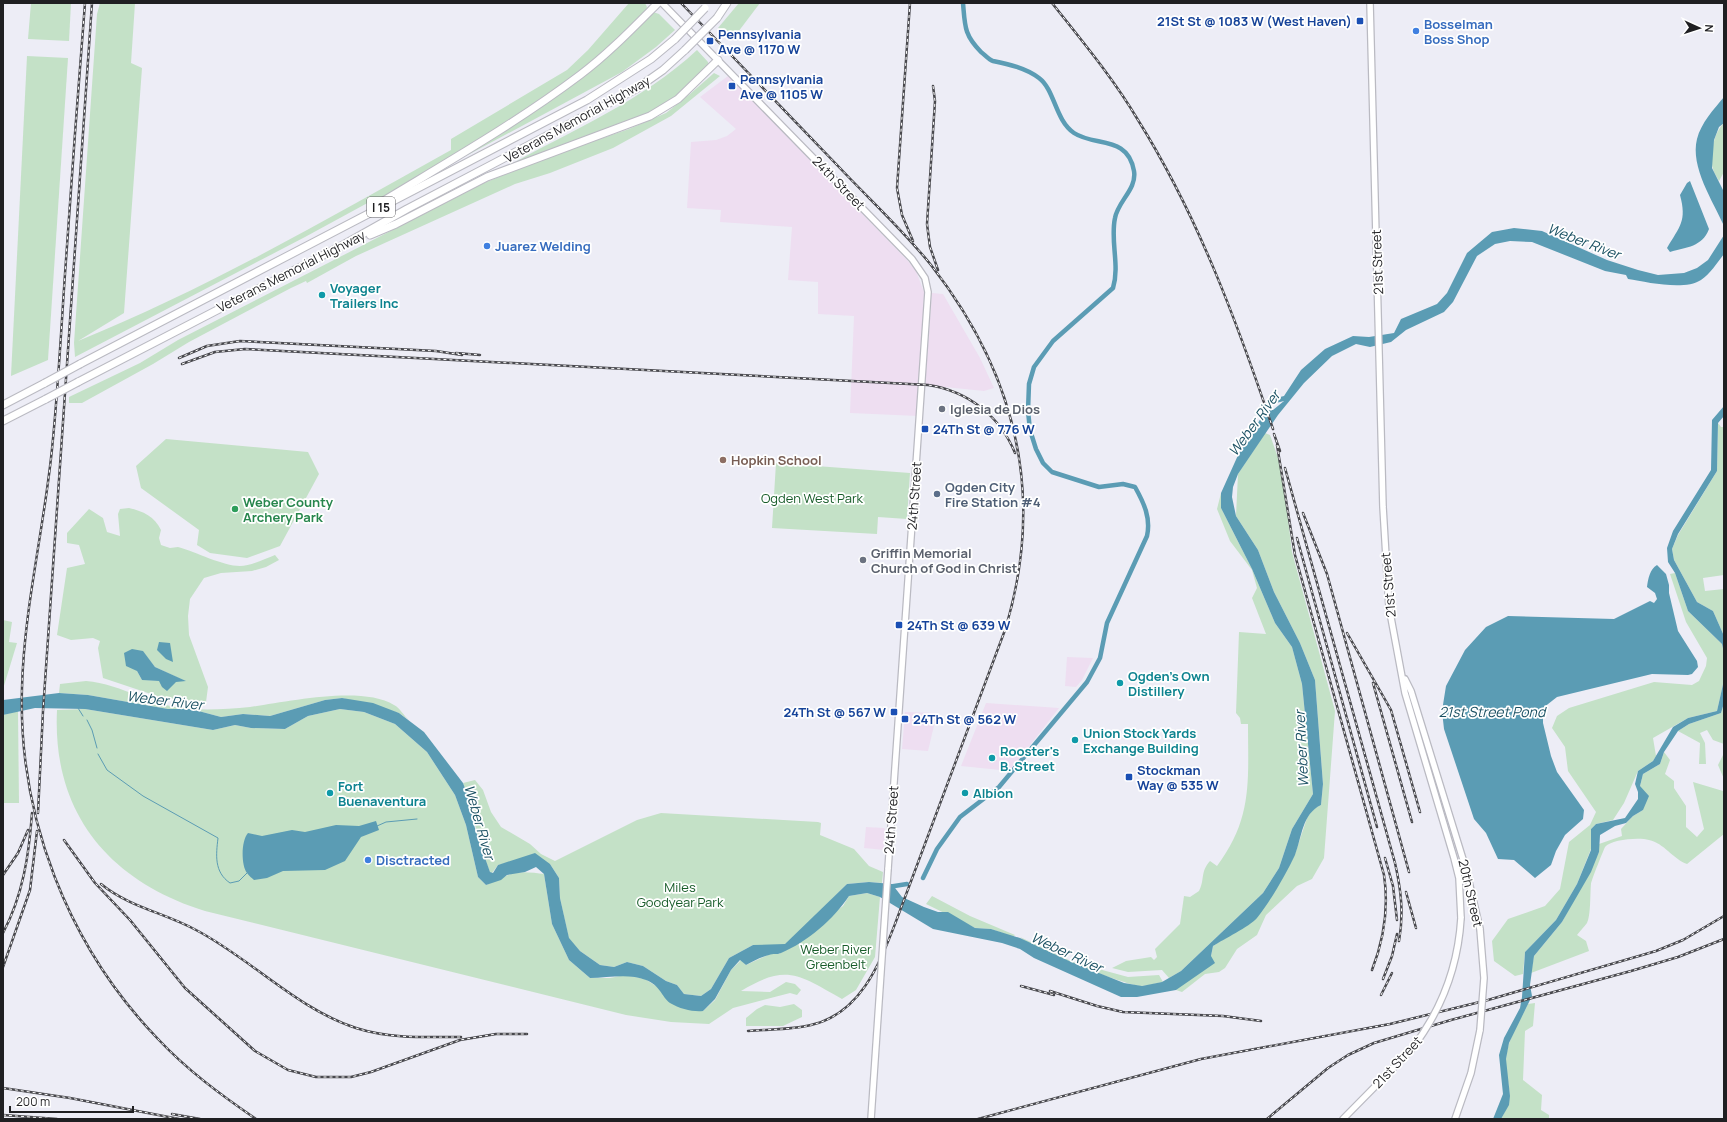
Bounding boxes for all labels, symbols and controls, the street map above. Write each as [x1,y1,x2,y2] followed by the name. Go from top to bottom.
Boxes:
[1679,8,1719,48] north arrow
[1157,12,1352,30] place label: 21St St @ 1083 W (West Haven)
[1424,15,1493,48] place label: Bosselman Boss Shop
[1355,16,1365,26] marker: 21St St @ 1083 W (West Haven)
[1702,24,1717,33] text: N
[718,25,801,58] place label: Pennsylvania Ave @ 1170 W
[1411,26,1421,36] marker: Bosselman Boss Shop
[705,36,715,46] marker: Pennsylvania Ave @ 1170 W
[740,70,823,103] place label: Pennsylvania Ave @ 1105 W
[501,71,653,167] street label: Veterans Memorial Highway
[727,81,737,91] marker: Pennsylvania Ave @ 1105 W
[809,152,869,214] street label: 24th Street
[367,197,395,217] road number: I 15
[1545,218,1625,264] water label: Weber River
[214,226,368,316] street label: Veterans Memorial Highway
[1367,229,1387,295] street label: 21st Street
[495,237,591,255] place label: Juarez Welding
[482,241,492,251] marker: Juarez Welding
[330,279,399,312] place label: Voyager Trailers Inc
[317,290,327,300] marker: Voyager Trailers Inc
[1224,385,1285,460] water label: Weber River
[950,400,1040,418] place label: Iglesia de Dios
[937,404,947,414] marker: Iglesia de Dios
[933,420,1035,438] place label: 24Th St @ 776 W
[920,424,930,434] marker: 24Th St @ 776 W
[731,451,822,469] place label: Hopkin School
[718,455,728,465] marker: Hopkin School
[903,461,925,531] street label: 24th Street
[945,478,1041,511] place label: Ogden City Fire Station #4
[761,489,864,507] park label: Ogden West Park
[932,489,942,499] marker: Ogden City Fire Station #4
[243,493,334,526] place label: Weber County Archery Park
[230,504,240,514] marker: Weber County Archery Park
[871,544,1018,577] place label: Griffin Memorial Church of God in Christ
[1376,552,1400,618] street label: 21st Street
[858,555,868,565] marker: Griffin Memorial Church of God in Christ
[907,616,1011,634] place label: 24Th St @ 639 W
[894,620,904,630] marker: 24Th St @ 639 W
[1128,667,1210,700] place label: Ogden's Own Distillery
[1115,678,1125,688] marker: Ogden's Own Distillery
[126,686,206,714] water label: Weber River
[1439,702,1547,721] water label: 21st Street Pond
[784,703,886,721] place label: 24Th St @ 567 W
[889,707,899,717] marker: 24Th St @ 567 W
[1289,708,1312,788] water label: Weber River
[913,710,1017,728] place label: 24Th St @ 562 W
[900,714,910,724] marker: 24Th St @ 562 W
[1083,724,1199,757] place label: Union Stock Yards Exchange Building
[1070,735,1080,745] marker: Union Stock Yards Exchange Building
[1000,742,1059,775] place label: Rooster's B. Street
[987,753,997,763] marker: Rooster's B. Street
[1137,761,1219,794] place label: Stockman Way @ 535 W
[1124,772,1134,782] marker: Stockman Way @ 535 W
[338,777,426,810] place label: Fort Buenaventura
[460,782,500,863] water label: Weber River
[973,784,1013,802] place label: Albion
[880,785,902,855] street label: 24th Street
[325,788,335,798] marker: Fort Buenaventura
[960,788,970,798] marker: Albion
[376,851,450,869] place label: Disctracted
[363,855,373,865] marker: Disctracted
[1454,857,1488,929] street label: 20th Street
[637,878,724,911] park label: Miles Goodyear Park
[1028,927,1108,978] water label: Weber River
[800,940,872,973] park label: Weber River Greenbelt
[1368,1032,1426,1092] street label: 21st Street
[10,1088,133,1114] scale bar
[16,1093,50,1110] text: 200 m

